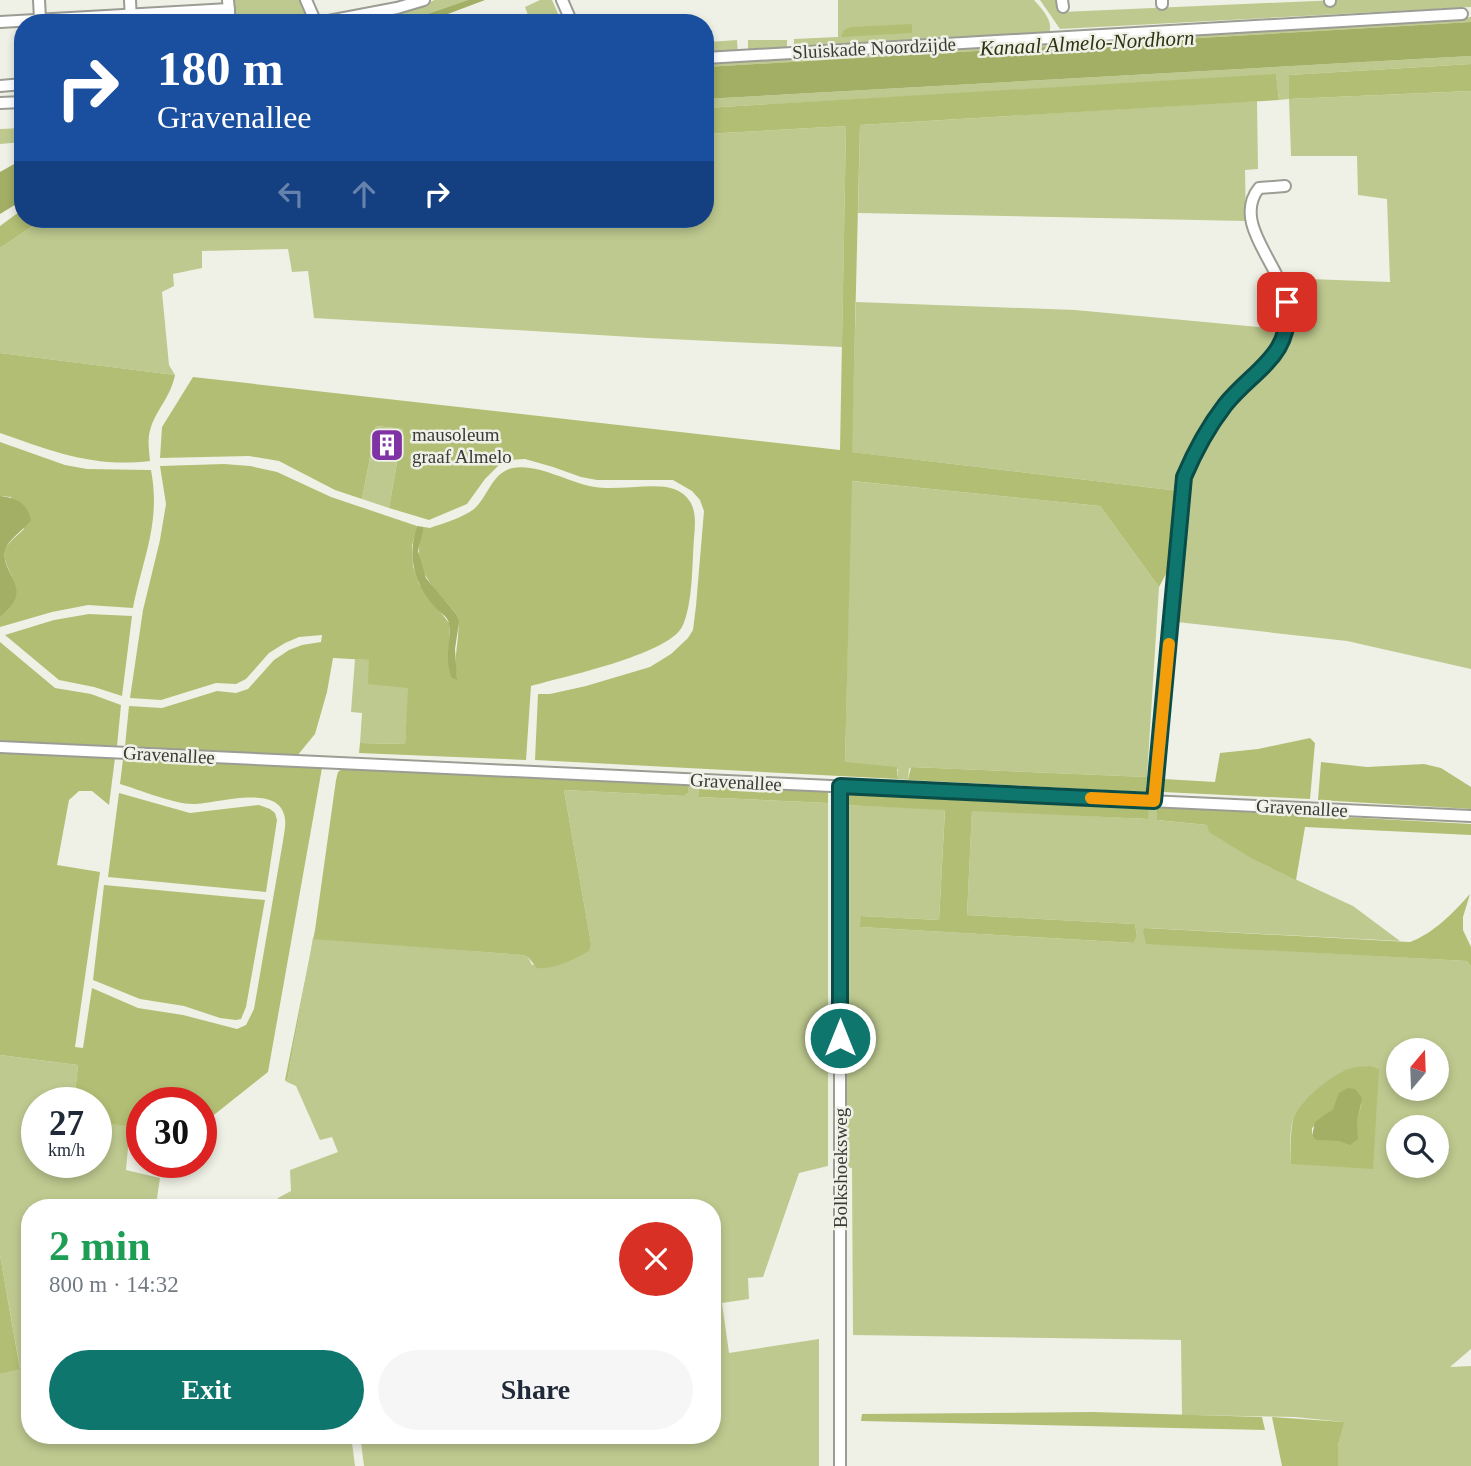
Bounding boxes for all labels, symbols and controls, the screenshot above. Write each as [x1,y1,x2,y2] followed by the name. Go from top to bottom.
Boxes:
[978,25,1195,61] water label: Kanaal Almelo-Nordhorn
[792,33,956,63] street label: Sluiskade Noordzijde
[157,41,284,96] text: 180 m
[42,42,133,133] icon: right
[157,99,312,135] text: Gravenallee
[272,175,310,213] icon: left
[345,175,383,213] icon: ahead
[418,175,456,213] icon: right
[1257,272,1317,332] pin
[1268,283,1306,321] icon: arrive
[412,424,512,467] place label: mausoleum graaf Almelo
[368,426,406,464] building icon: mausoleum graaf Almelo
[123,742,215,768] street label: Gravenallee
[690,769,782,795] street label: Gravenallee
[1256,795,1348,821] street label: Gravenallee
[803,1001,877,1075] position arrow
[1386,1038,1449,1101] north arrow
[1386,1038,1449,1178] map controls
[126,1087,217,1178] speed limit sign: 30
[49,1104,84,1143] text: 27
[830,1107,851,1228] street label: Bolkshoeksweg
[1386,1115,1449,1178] button: search
[48,1140,85,1160] text: km/h
[619,1222,693,1296] button: close
[49,1223,151,1269] text: 2 min
[49,1272,179,1297] text: 800 m · 14:32
[49,1350,364,1430] button: Exit
[378,1350,693,1430] button: Share

